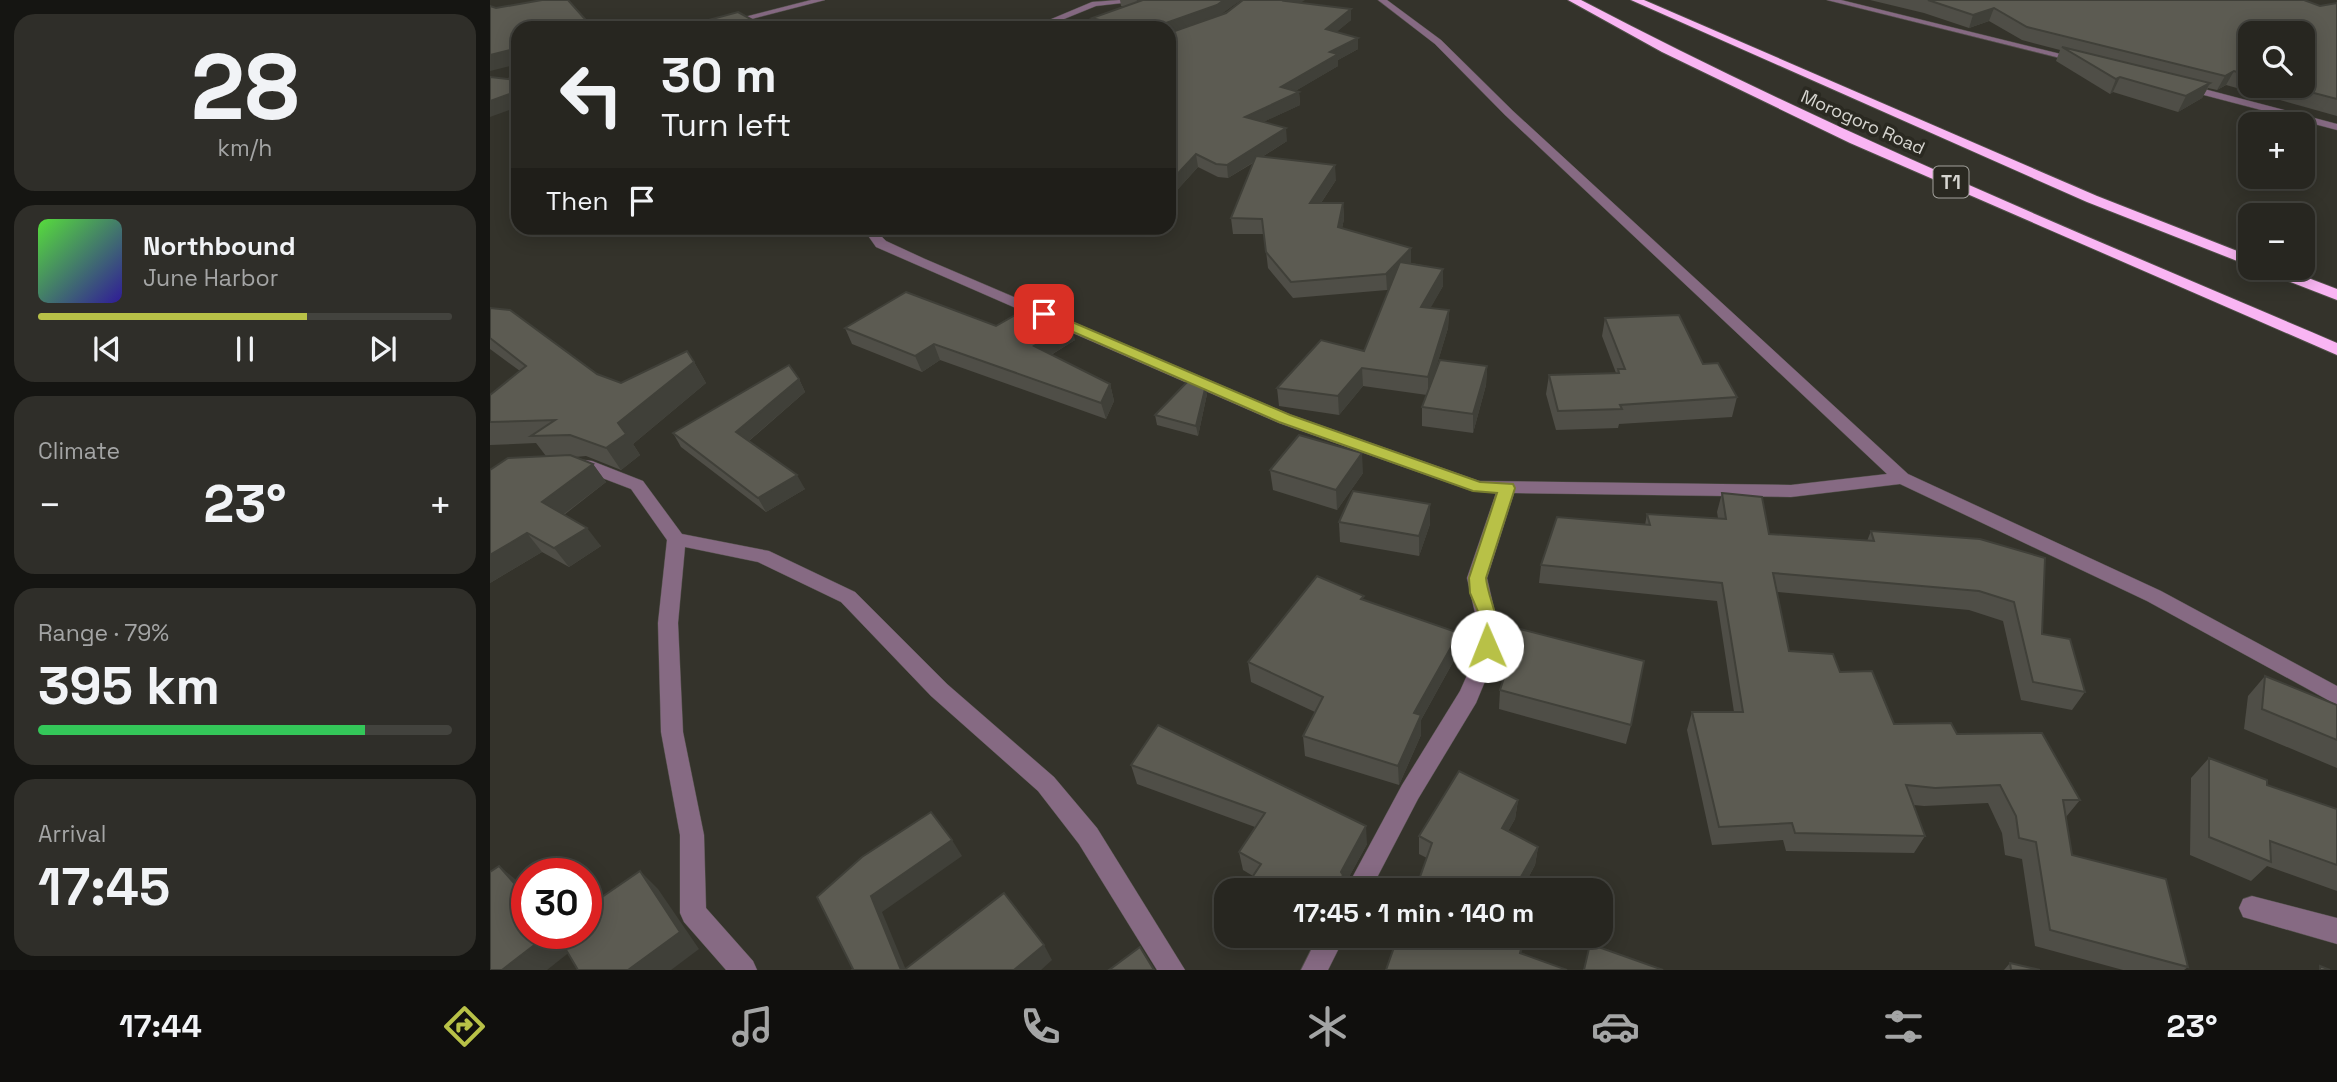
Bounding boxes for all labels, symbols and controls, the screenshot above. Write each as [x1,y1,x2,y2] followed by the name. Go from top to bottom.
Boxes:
[2238,21,2315,280] map controls
[2238,21,2315,98] button: search
[191,29,299,146] text: 28
[661,44,777,106] text: 30 m
[546,49,637,140] icon: left
[1797,84,1929,160] street label: Morogoro Road
[661,105,791,145] text: Turn left
[2238,112,2315,189] button: +
[218,133,272,163] text: km/h
[1934,166,1968,198] road number: T1
[623,182,661,220] icon: arrive
[546,184,609,218] text: Then
[2238,203,2315,280] button: −
[143,229,296,263] text: Northbound
[143,263,278,293] text: June Harbor
[1014,284,1074,344] pin
[1025,295,1063,333] icon: arrive
[88,330,126,368] icon: previous
[226,330,264,368] icon: pause
[364,330,402,368] icon: next
[38,436,120,466] text: Climate
[204,471,287,537] text: 23°
[38,481,62,529] text: −
[428,481,452,529] text: +
[1450,609,1524,683] position arrow
[38,618,169,648] text: Range · 79%
[38,653,220,719] text: 395 km
[38,819,106,849] text: Arrival
[38,854,170,920] text: 17:45
[511,858,602,949] speed limit sign: 30
[1293,896,1534,930] text: 17:45 · 1 min · 140 m
[440,1002,489,1051] icon: directions
[728,1002,777,1051] icon: music
[1016,1002,1065,1051] icon: phone
[1303,1002,1352,1051] icon: climate
[1591,1002,1640,1051] icon: car
[1879,1002,1928,1051] icon: filters
[119,1006,202,1046] text: 17:44
[2166,1006,2218,1046] text: 23°

